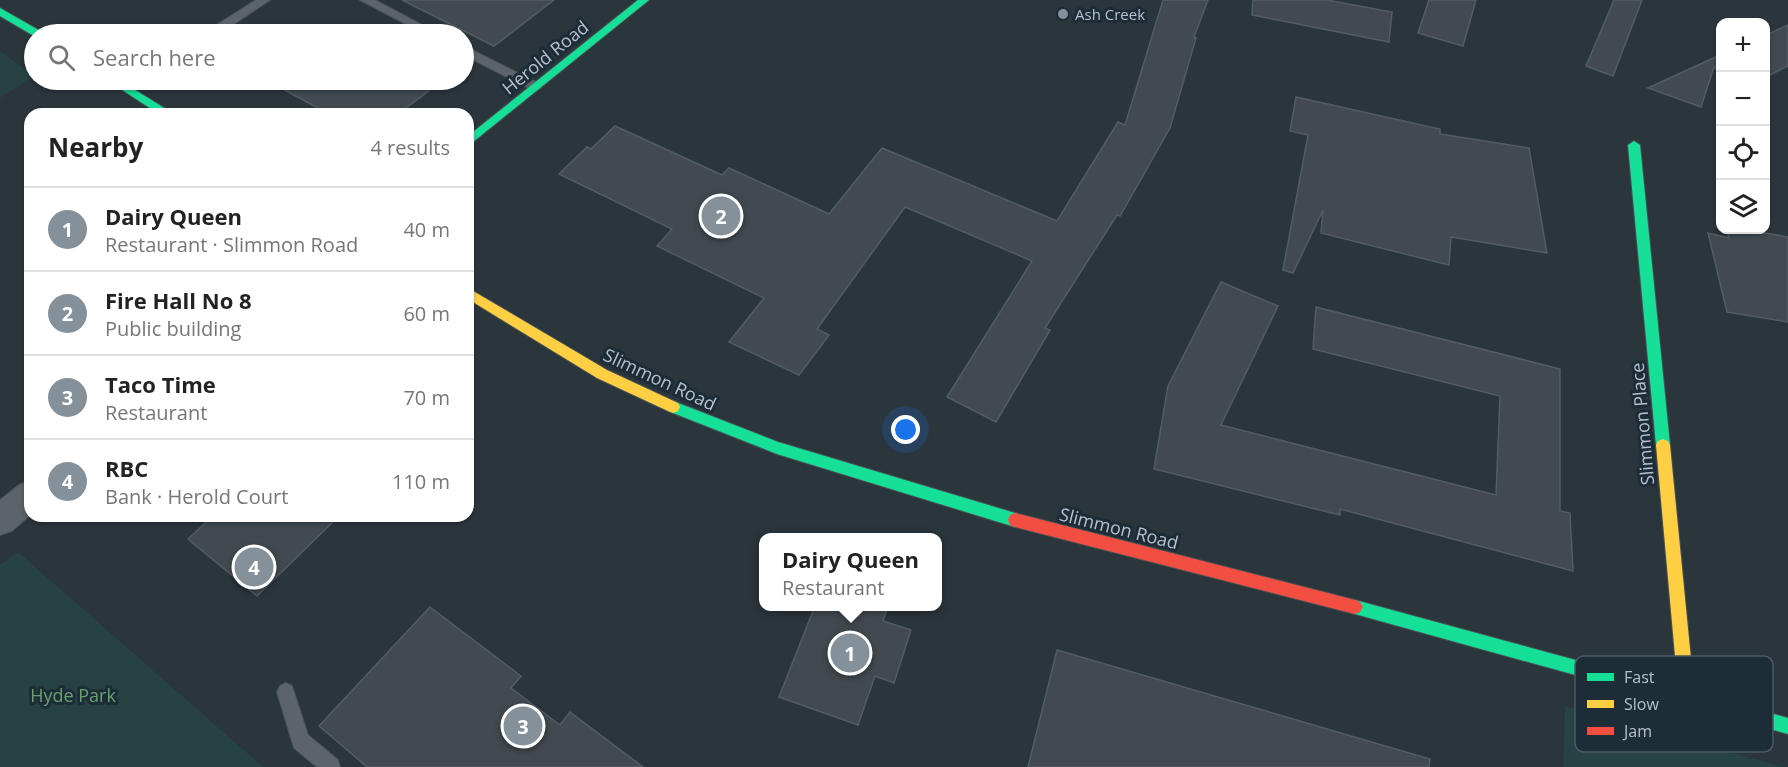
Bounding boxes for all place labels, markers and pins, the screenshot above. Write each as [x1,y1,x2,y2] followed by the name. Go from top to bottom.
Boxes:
[1075,4,1145,24] place label: Ash Creek
[1056,7,1070,21] marker: Ash Creek
[702,194,740,238] pin: 2
[234,544,274,590] pin: 4
[830,630,870,676] pin: 1
[504,704,542,748] pin: 3

